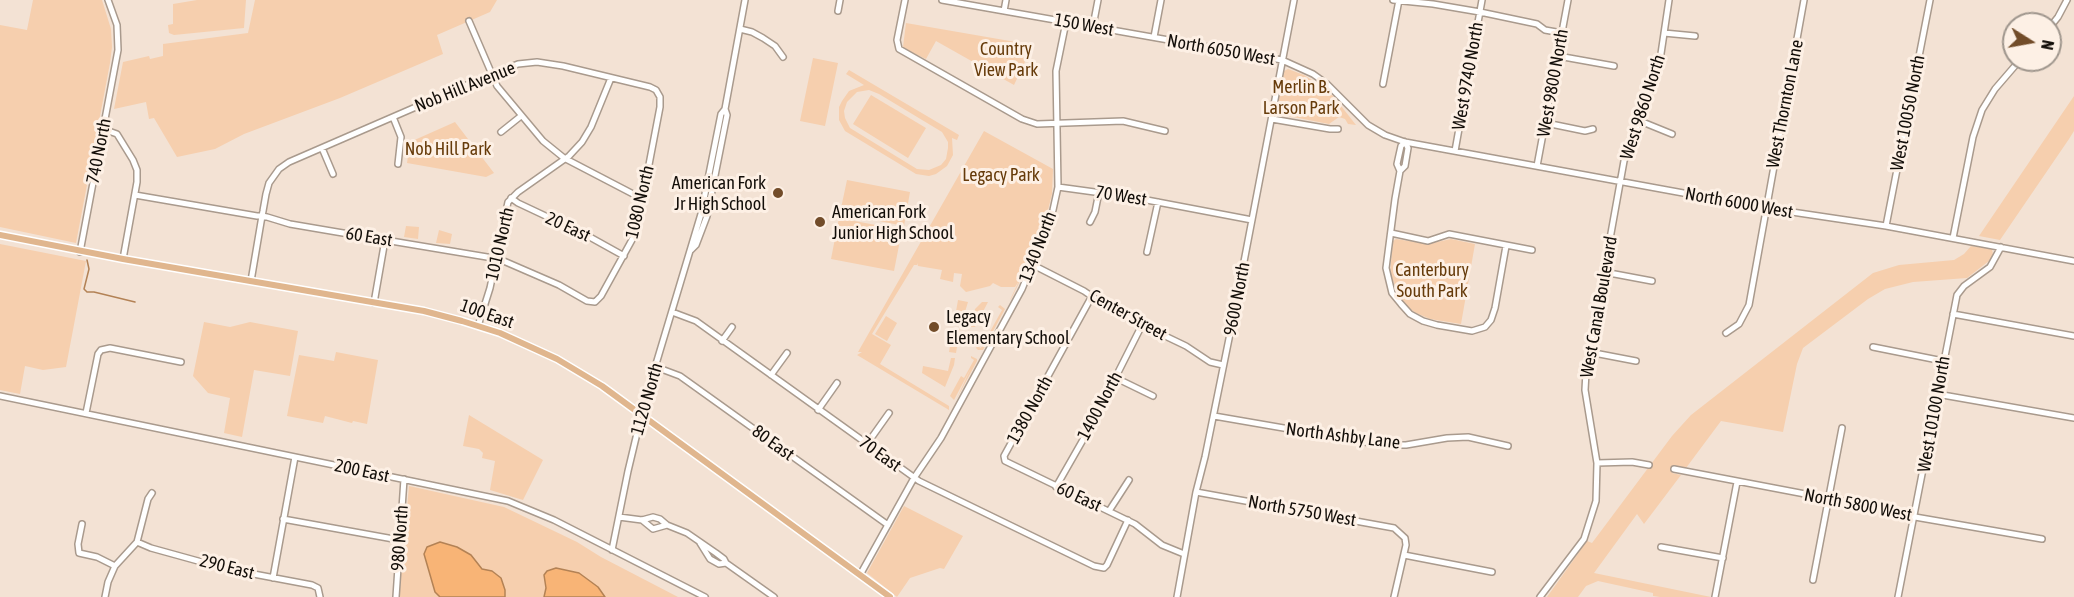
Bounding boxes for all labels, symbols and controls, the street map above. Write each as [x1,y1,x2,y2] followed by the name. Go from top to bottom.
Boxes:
[1053,9,1115,41] street label: 150 West
[2002,12,2062,72] north arrow
[1448,20,1488,132] street label: West 9740 North
[1533,27,1573,139] street label: West 9800 North
[1165,30,1277,70] street label: North 6050 West
[974,38,1038,80] park label: Country View Park
[1762,38,1808,170] street label: West Thornton Lane
[2038,39,2057,51] text: N
[1616,52,1670,162] street label: West 9860 North
[1886,53,1930,173] street label: West 10050 North
[412,57,518,117] street label: Nob Hill Avenue
[1263,76,1339,118] park label: Merlin B. Larson Park
[82,117,116,185] street label: 740 North
[405,138,491,160] park label: Nob Hill Park
[621,163,659,241] street label: 1080 North
[962,164,1040,186] park label: Legacy Park
[672,172,766,214] place label: American Fork Jr High School
[1094,181,1148,211] street label: 70 West
[1683,183,1795,223] street label: North 6000 West
[771,186,785,200] marker: American Fork Jr High School
[832,201,954,244] place label: American Fork Junior High School
[481,205,519,283] street label: 1010 North
[542,207,594,247] street label: 20 East
[1015,208,1061,286] street label: 1340 North
[813,215,827,229] marker: American Fork Junior High School
[344,223,394,251] street label: 60 East
[1576,235,1622,379] street label: West Canal Boulevard
[1395,259,1469,302] park label: Canterbury South Park
[1219,260,1255,338] street label: 9600 North
[1085,285,1171,345] street label: Center Street
[457,295,517,333] street label: 100 East
[946,306,1070,348] place label: Legacy Elementary School
[927,320,941,334] marker: Legacy Elementary School
[1913,354,1955,474] street label: West 10100 North
[626,360,668,438] street label: 1120 North
[1073,368,1127,444] street label: 1400 North
[1003,372,1057,448] street label: 1380 North
[1285,418,1401,454] street label: North Ashby Lane
[748,420,798,466] street label: 80 East
[855,431,905,477] street label: 70 East
[333,455,391,487] street label: 200 East
[1053,477,1105,517] street label: 60 East
[1802,484,1914,526] street label: North 5800 West
[1246,491,1358,531] street label: North 5750 West
[387,504,413,572] street label: 980 North
[197,550,257,584] street label: 290 East

